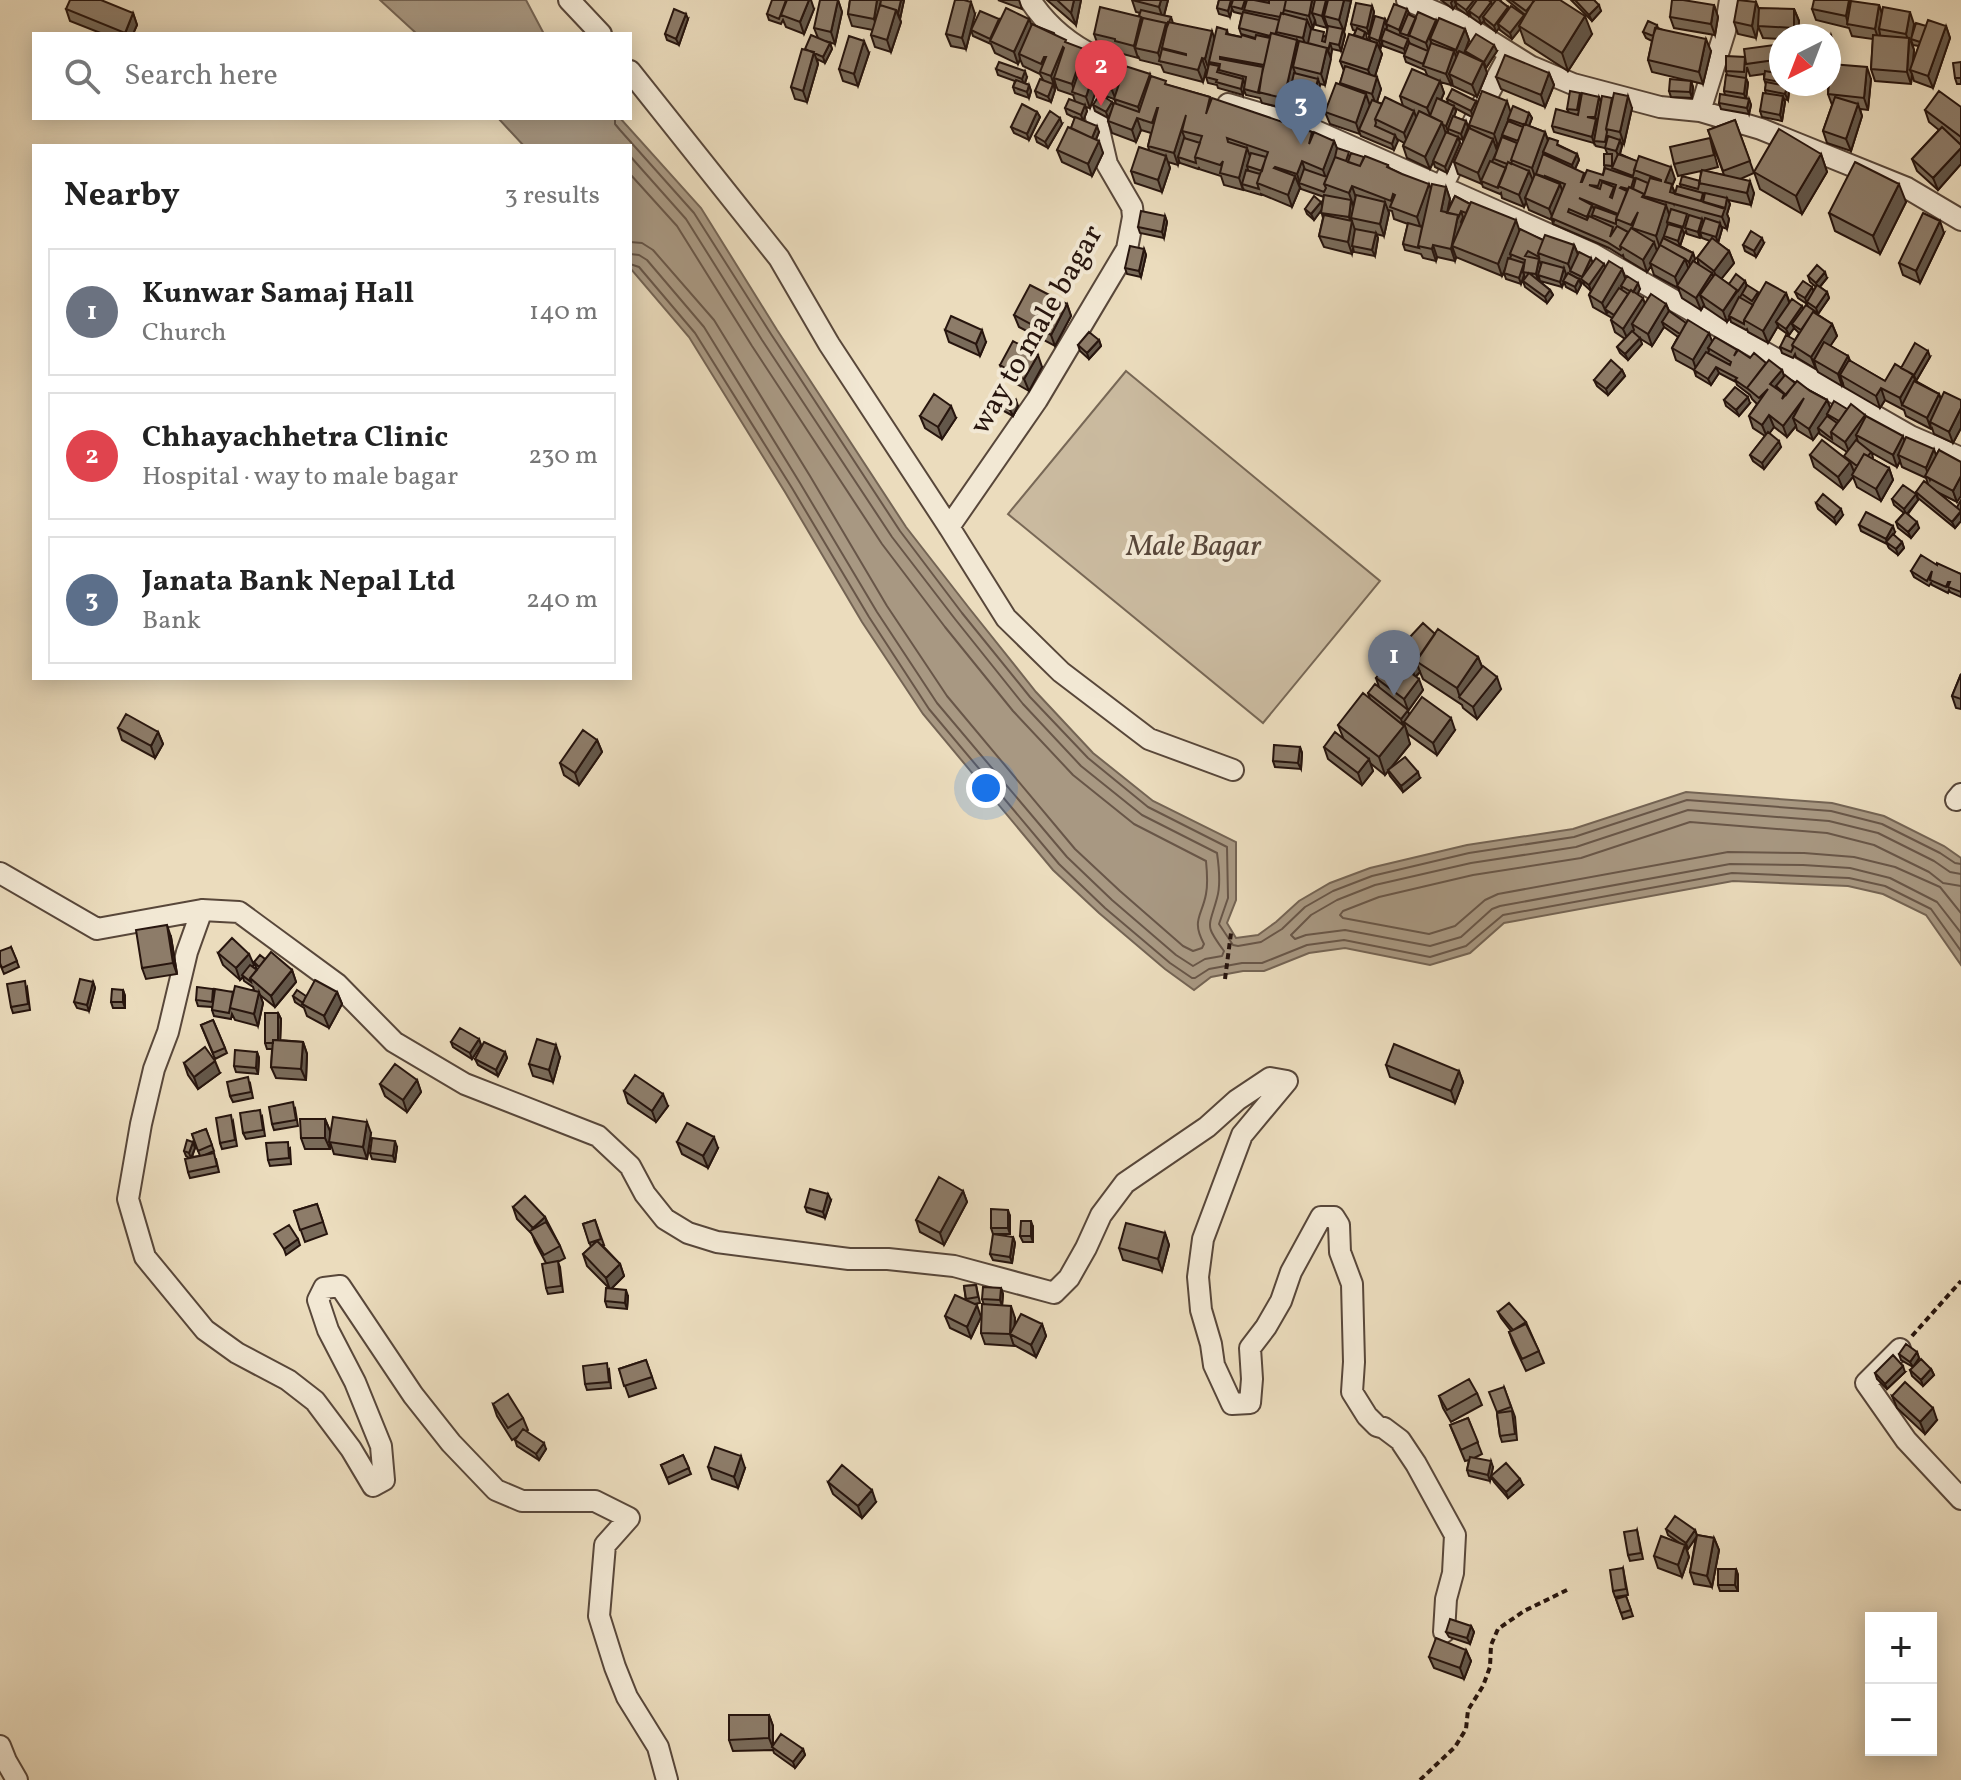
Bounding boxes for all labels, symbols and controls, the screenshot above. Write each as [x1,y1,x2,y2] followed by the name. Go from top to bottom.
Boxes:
[1769,24,1841,96] north arrow
[32,32,632,120] search box
[1075,40,1127,106] pin: 2
[60,54,104,98] icon: search
[124,55,278,97] text: Search here
[1275,79,1327,145] pin: 3
[64,173,180,220] text: Nearby
[504,178,600,214] text: 3 results
[960,217,1114,443] street label: way to male bagar
[142,273,414,315] text: Kunwar Samaj Hall
[87,294,97,330] text: 1
[529,294,598,330] text: 140 m
[142,315,227,351] text: Church
[142,417,448,459] text: Chhayachhetra Clinic
[85,438,99,474] text: 2
[528,438,598,474] text: 230 m
[142,459,458,495] text: Hospital · way to male bagar
[1126,526,1262,568] park label: Male Bagar
[142,561,455,603] text: Janata Bank Nepal Ltd
[85,582,99,618] text: 3
[526,582,598,618] text: 240 m
[142,603,201,639] text: Bank
[1368,630,1420,696] pin: 1
[966,768,1006,808] your location
[1865,1612,1937,1756] map controls
[1865,1612,1937,1684] button: +
[1865,1684,1937,1756] button: −

